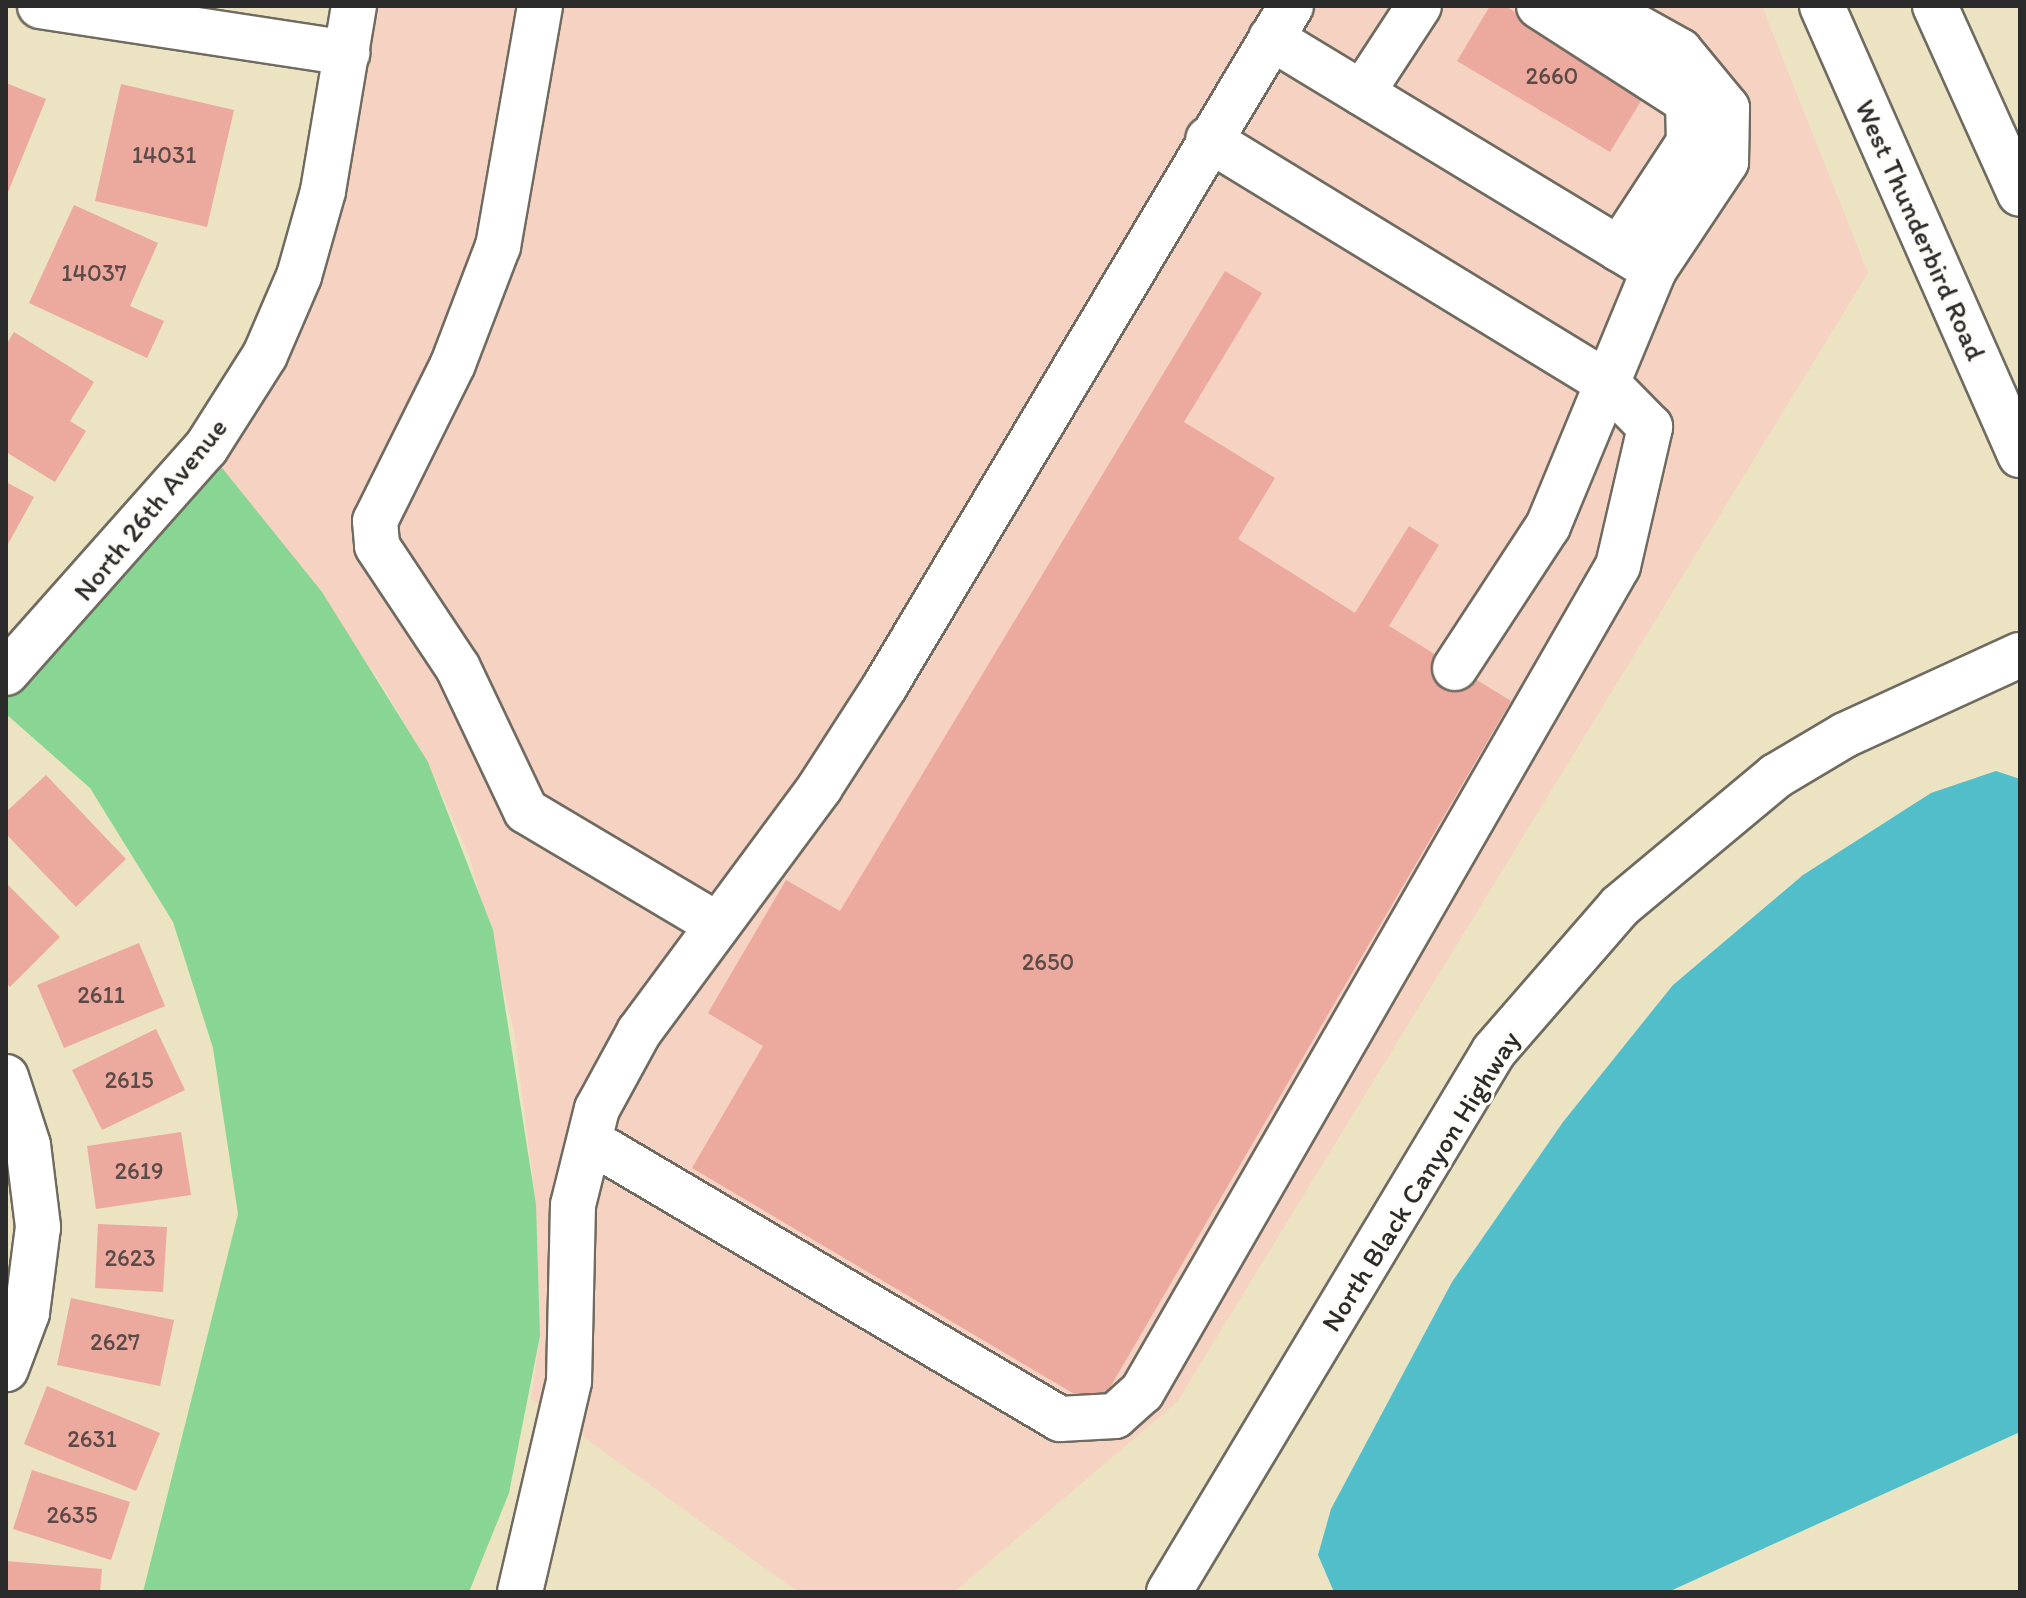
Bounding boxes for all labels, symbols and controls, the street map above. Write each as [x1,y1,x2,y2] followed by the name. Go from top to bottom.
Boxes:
[1526,62,1578,90] house number: 2660
[1848,95,1994,365] street label: West Thunderbird Road
[132,141,196,169] house number: 14031
[61,259,127,287] house number: 14037
[66,411,234,607] street label: North 26th Avenue
[1022,948,1074,976] house number: 2650
[77,981,125,1009] house number: 2611
[1313,1024,1527,1338] street label: North Black Canyon Highway
[104,1066,154,1094] house number: 2615
[114,1157,164,1185] house number: 2619
[104,1244,156,1272] house number: 2623
[90,1328,140,1356] house number: 2627
[67,1425,117,1453] house number: 2631
[47,1501,97,1529] house number: 2635

